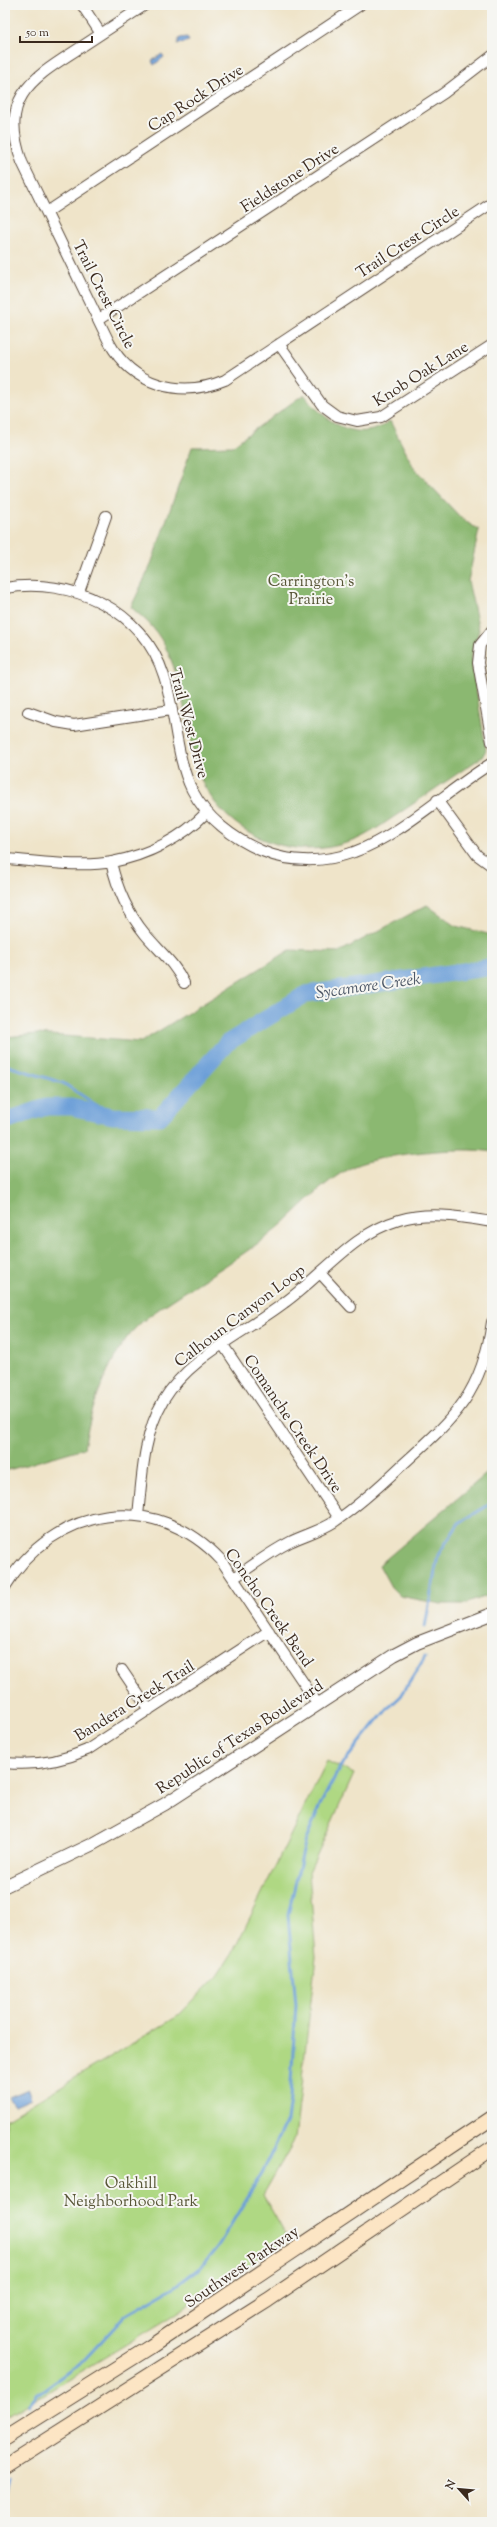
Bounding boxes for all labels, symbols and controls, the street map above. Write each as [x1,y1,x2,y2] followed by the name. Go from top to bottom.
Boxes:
[20,18,92,44] scale bar
[25,24,49,42] text: 50 m
[144,60,249,139] street label: Cap Rock Drive
[237,139,344,220] street label: Fieldstone Drive
[352,201,465,285] street label: Trail Crest Circle
[66,237,140,353] street label: Trail Crest Circle
[369,337,473,414] street label: Knob Oak Lane
[268,571,354,612] park label: Carrington's Prairie
[162,666,213,781] street label: Trail West Drive
[314,968,423,1006] water label: Sycamore Creek
[170,1260,311,1374] street label: Calhoun Canyon Loop
[237,1351,347,1498] street label: Comanche Creek Drive
[218,1544,318,1673] street label: Concho Creek Bend
[71,1656,200,1748] street label: Bandera Creek Trail
[152,1675,329,1801] street label: Republic of Texas Boulevard
[64,2173,199,2214] park label: Oakhill Neighborhood Park
[181,2221,304,2315] street label: Southwest Parkway
[439,2469,479,2509] north arrow
[441,2477,460,2493] text: N

